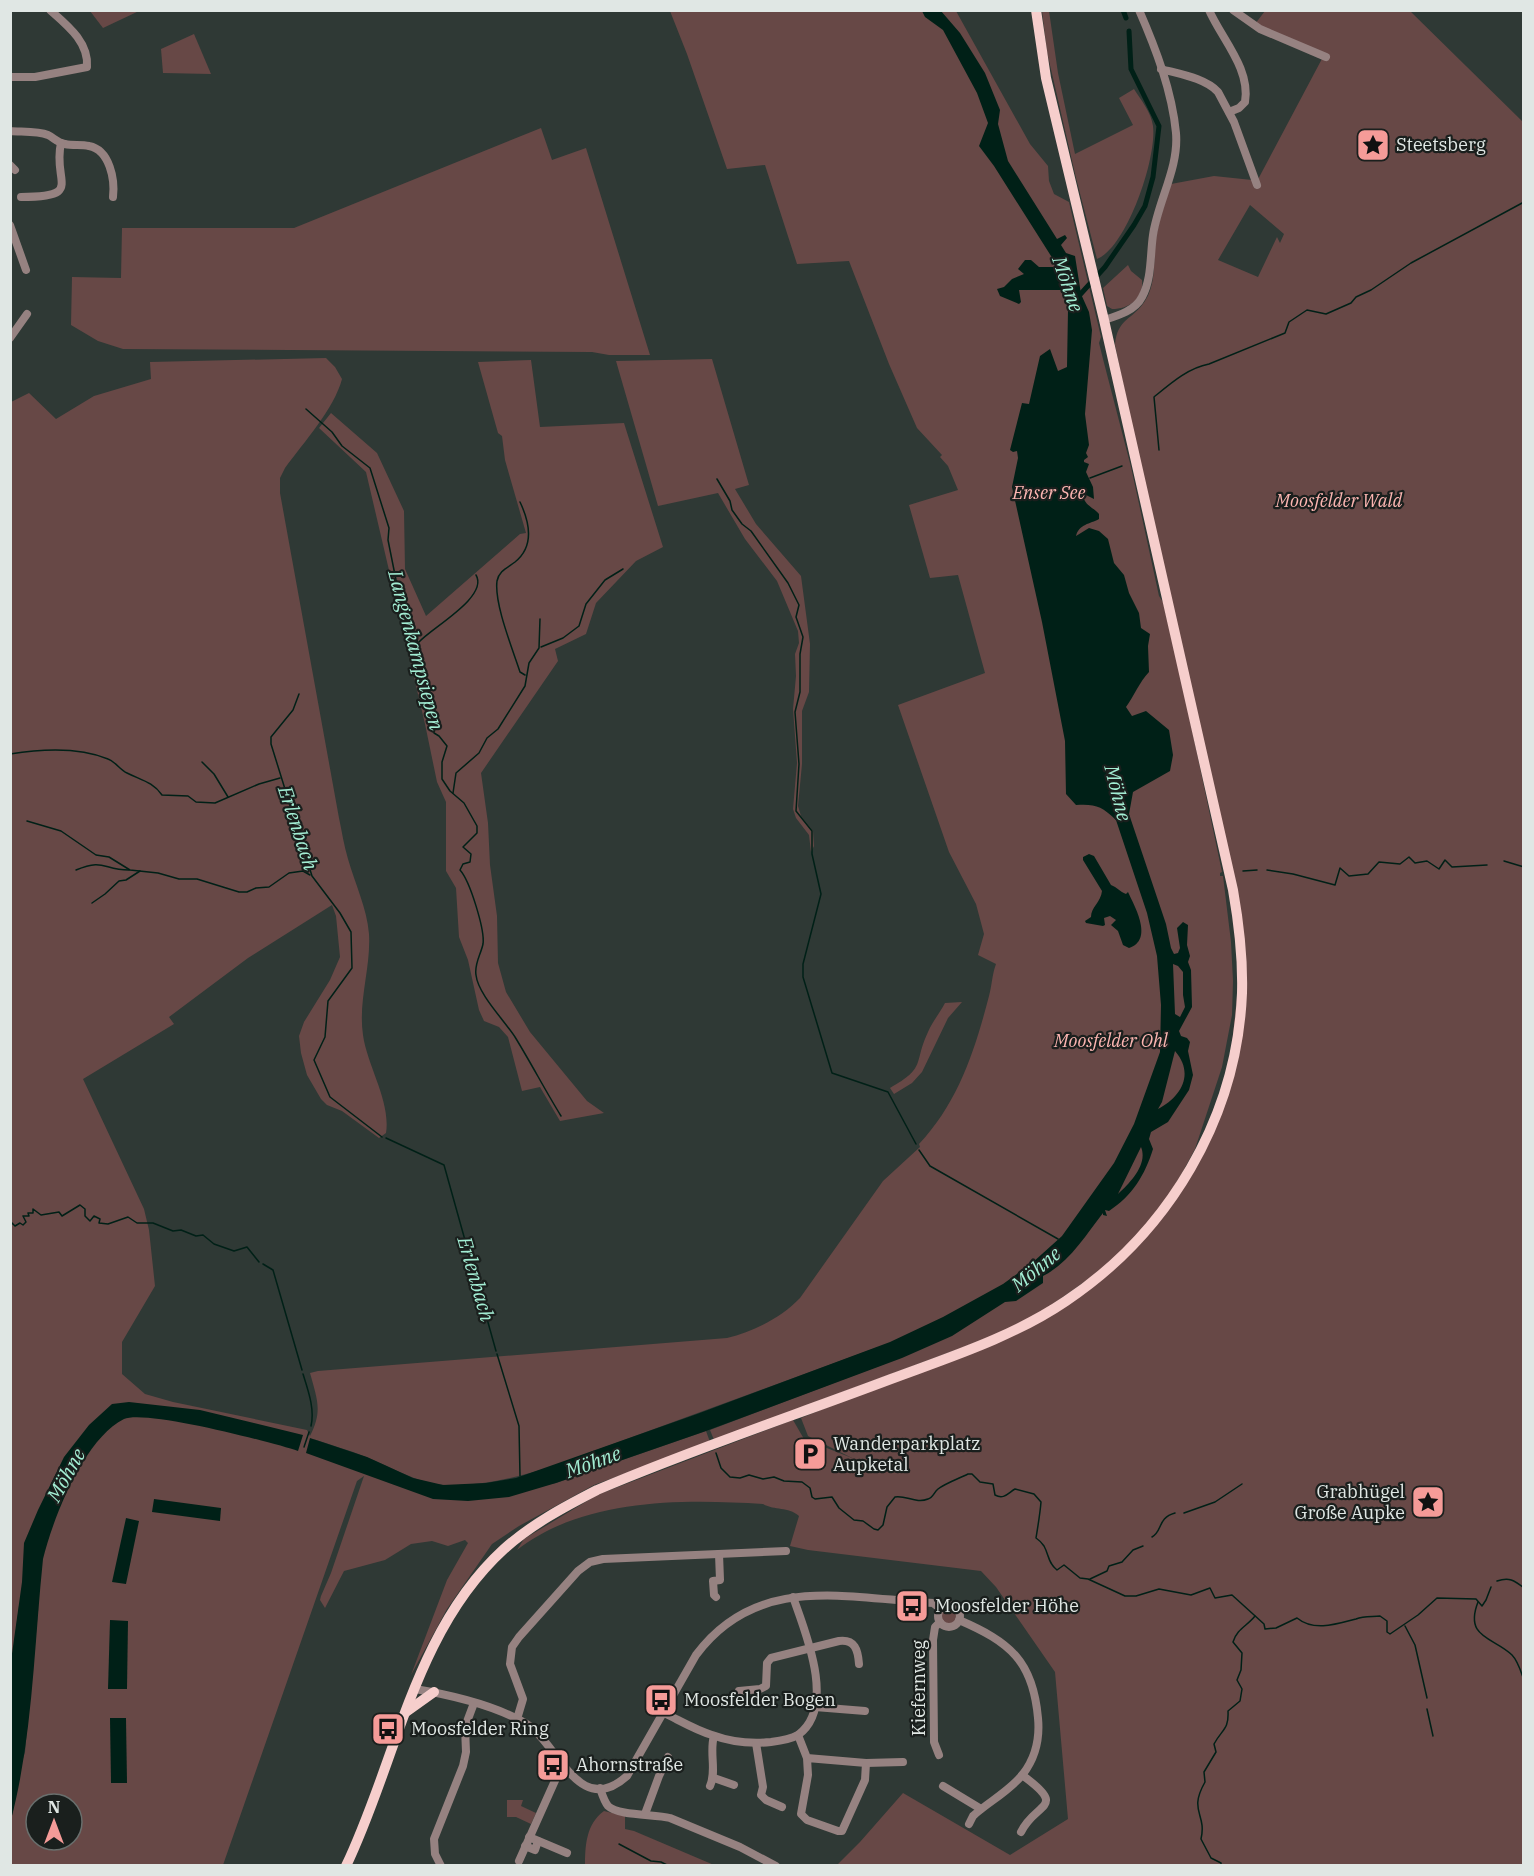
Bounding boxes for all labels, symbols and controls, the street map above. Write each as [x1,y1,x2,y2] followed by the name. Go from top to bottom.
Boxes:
[1355,127,1391,163] place icon: Steetsberg
[1396,133,1486,156] place label: Steetsberg
[1046,251,1091,315] water label: Möhne
[1011,481,1086,504] park label: Enser See
[1275,489,1403,512] park label: Moosfelder Wald
[382,566,451,734] water label: Langenkampsiepen
[1098,761,1139,824] water label: Möhne
[272,781,325,873] water label: Erlenbach
[1053,1029,1169,1052] park label: Moosfelder Ohl
[451,1232,501,1325] water label: Erlenbach
[1004,1240,1066,1298] water label: Möhne
[833,1432,980,1476] place label: Wanderparkplatz Aupketal
[792,1436,828,1472] parking icon: Wanderparkplatz Aupketal
[560,1439,624,1484] water label: Möhne
[39,1443,91,1507] water label: Möhne
[1294,1480,1405,1524] place label: Grabhügel Große Aupke
[1410,1484,1446,1520] place icon: Grabhügel Große Aupke
[894,1588,930,1624] bus stop icon: Moosfelder Höhe
[935,1594,1079,1617] place label: Moosfelder Höhe
[907,1640,930,1736] street label: Kiefernweg
[643,1682,679,1718] bus stop icon: Moosfelder Bogen
[684,1688,836,1711] place label: Moosfelder Bogen
[370,1711,406,1747] bus stop icon: Moosfelder Ring
[411,1717,549,1740] place label: Moosfelder Ring
[535,1747,571,1783] bus stop icon: Ahornstraße
[576,1753,683,1776] place label: Ahornstraße
[24,1792,84,1852] north arrow
[48,1797,60,1817] text: N

